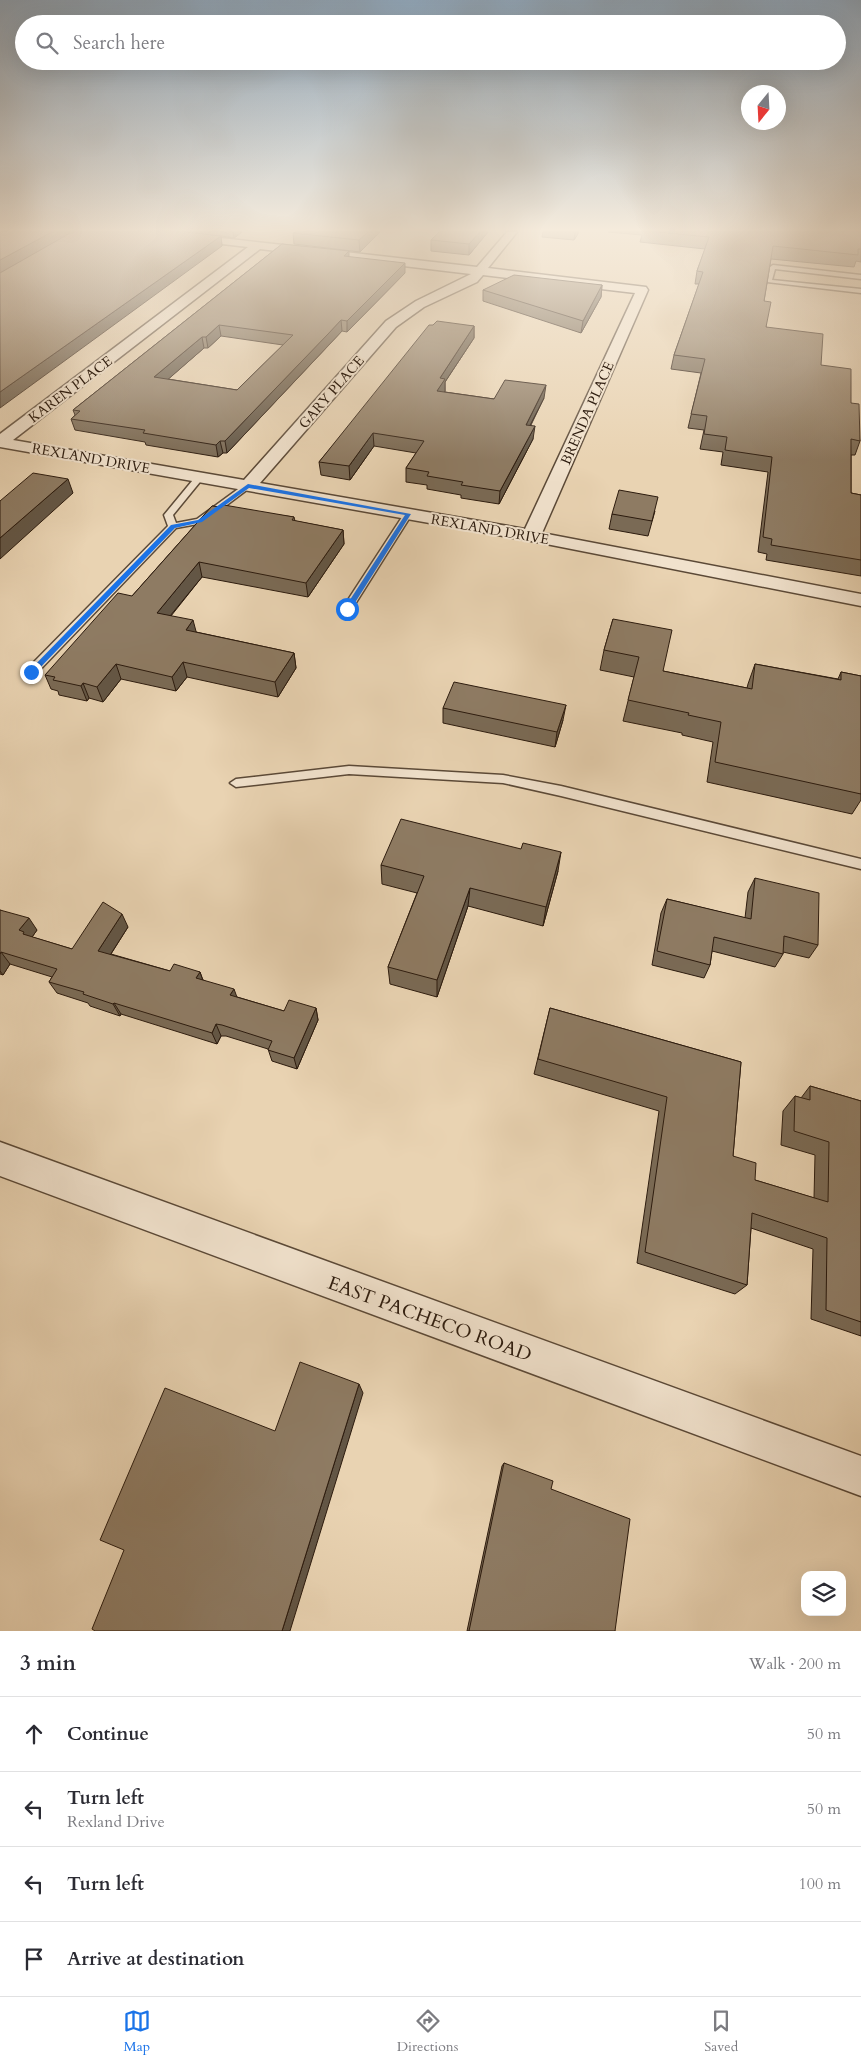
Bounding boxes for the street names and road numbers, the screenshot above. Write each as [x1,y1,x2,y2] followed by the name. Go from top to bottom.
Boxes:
[24,351,116,427] street label: KAREN PLACE
[294,351,369,433] street label: GARY PLACE
[556,358,619,468] street label: BRENDA PLACE
[30,439,152,478] street label: REXLAND DRIVE
[429,510,551,549] street label: REXLAND DRIVE
[324,1270,535,1368] street label: EAST PACHECO ROAD

